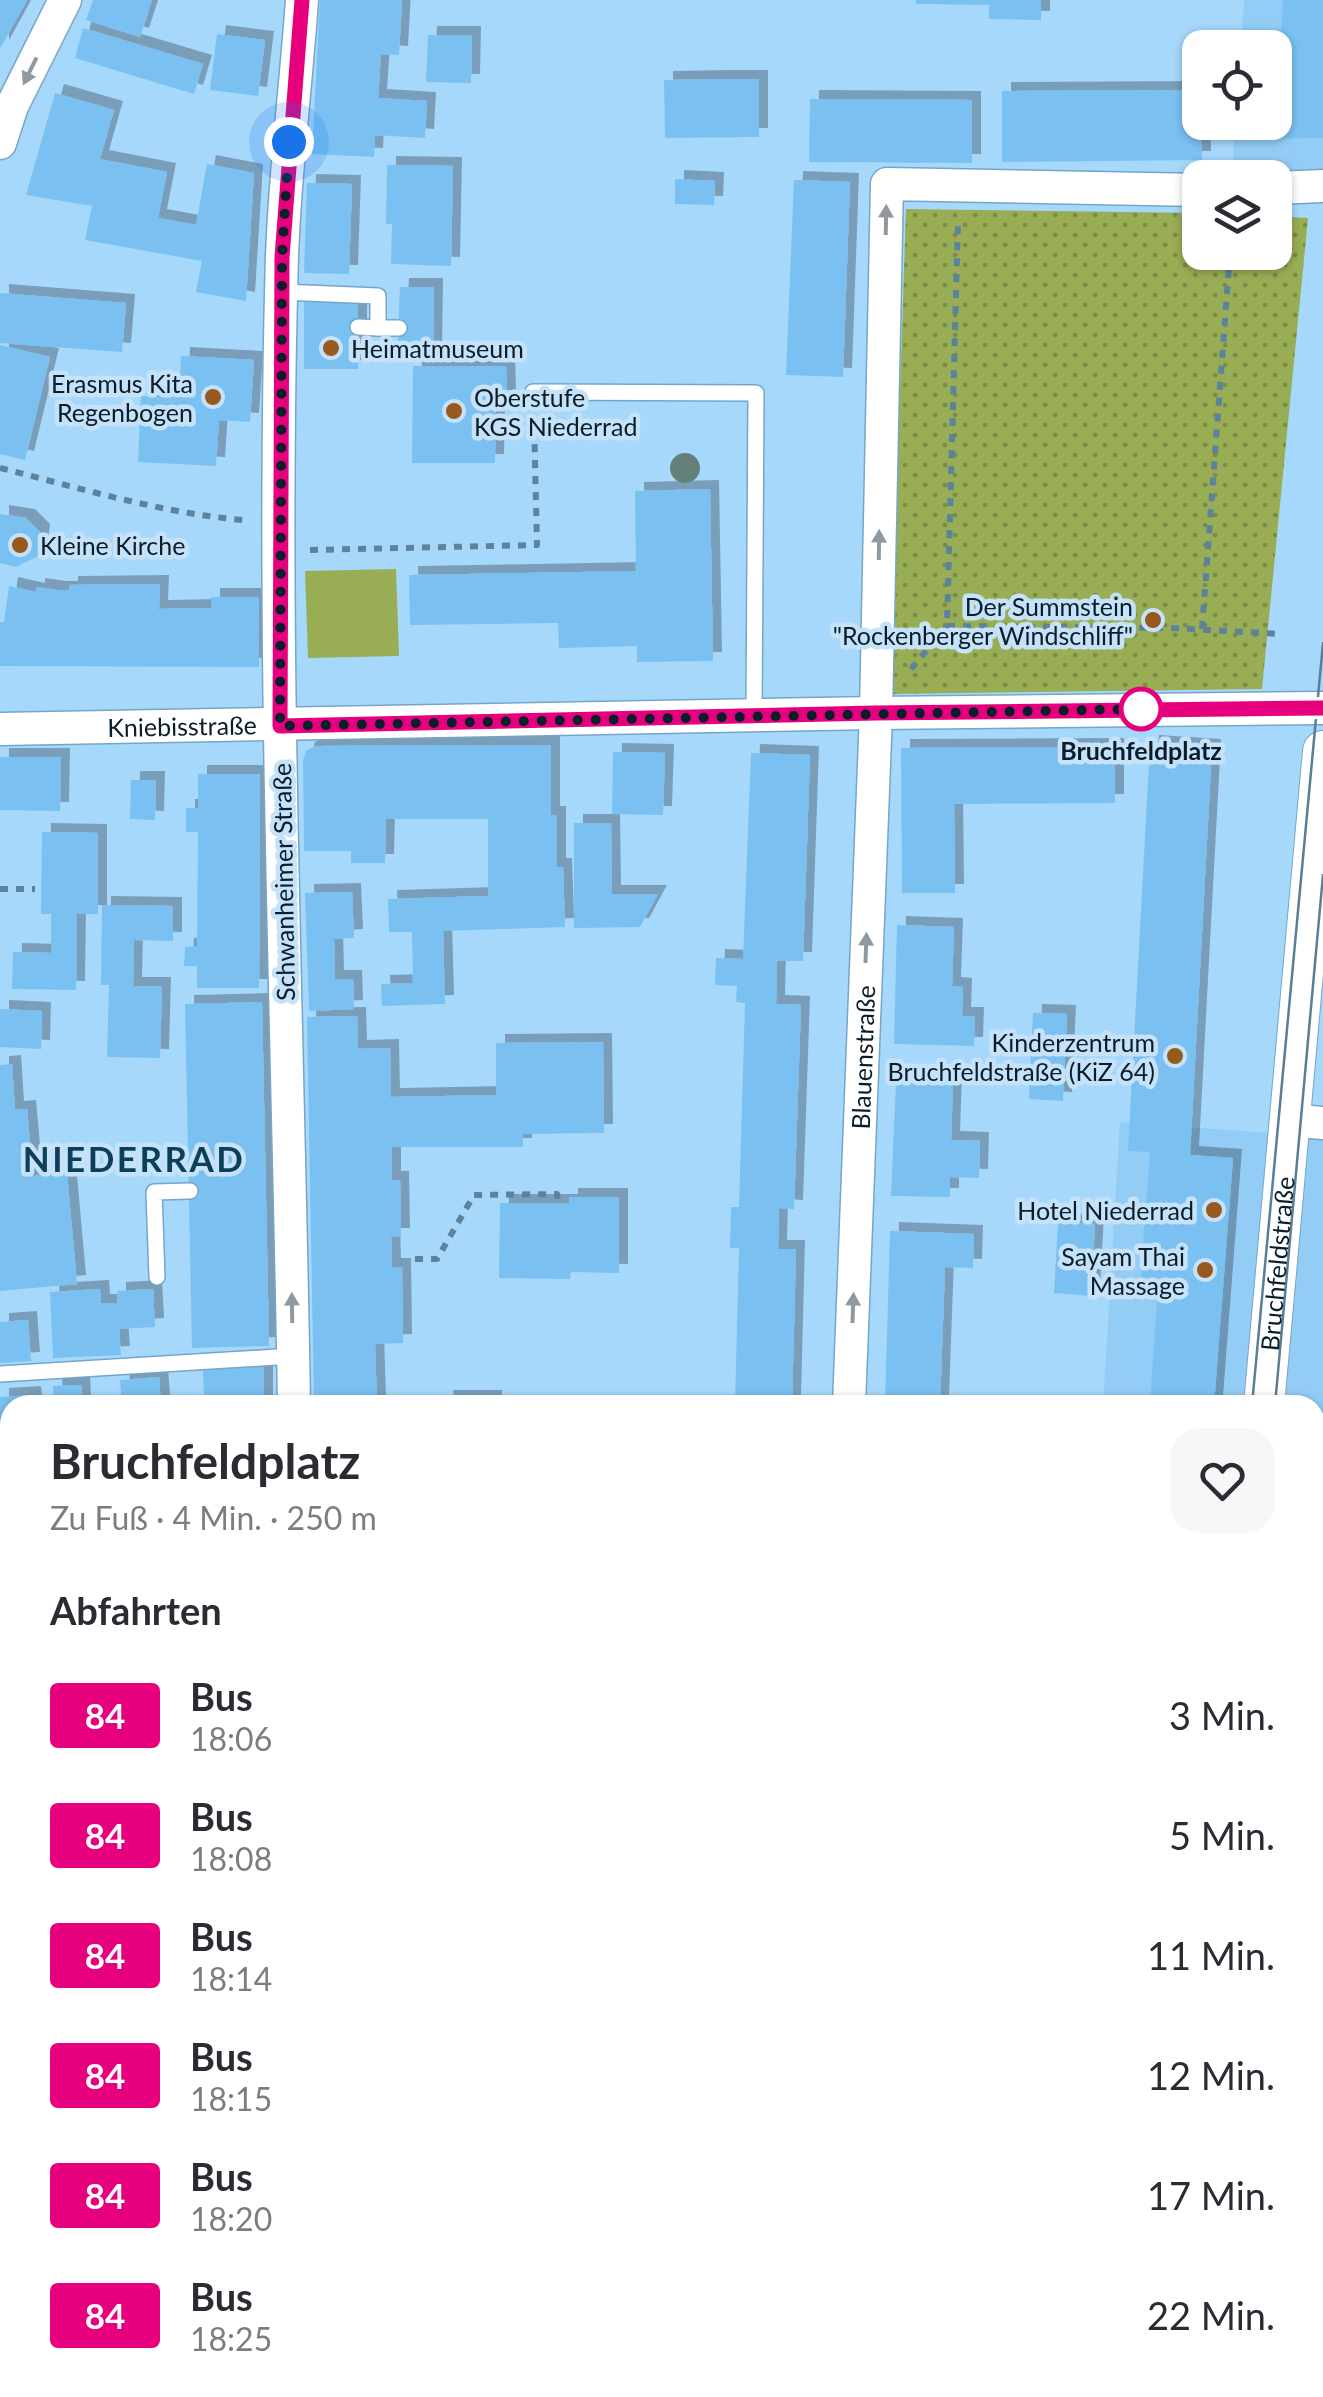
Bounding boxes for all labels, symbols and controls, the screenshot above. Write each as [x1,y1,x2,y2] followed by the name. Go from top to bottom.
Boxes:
[1182,30,1292,270] map controls
[1182,30,1292,140] button: locate
[22,56,39,85] one-way arrow
[264,117,314,167] your location
[1182,160,1292,270] button: layers
[878,204,894,236] one-way arrow
[351,333,524,363] place label: Heimatmuseum
[320,337,342,359] marker: Heimatmuseum
[51,368,193,427] place label: Erasmus Kita Regenbogen
[474,382,637,441] place label: Oberstufe KGS Niederrad
[202,386,224,408] marker: Erasmus Kita Regenbogen
[443,400,465,422] marker: Oberstufe KGS Niederrad
[871,529,887,561] one-way arrow
[40,530,185,560] place label: Kleine Kirche
[9,534,31,556] marker: Kleine Kirche
[833,591,1133,650] place label: Der Summstein "Rockenberger Windschliff"
[1142,609,1164,631] marker: Der Summstein "Rockenberger Windschliff"
[1120,688,1162,730] marker: Bruchfeldplatz
[107,709,257,742] street label: Kniebisstraße
[1060,735,1222,765] place label: Bruchfeldplatz
[266,763,300,1001] street label: Schwanheimer Straße
[859,931,875,963] one-way arrow
[845,985,880,1130] street label: Blauenstraße
[888,1027,1155,1086] place label: Kinderzentrum Bruchfeldstraße (KiZ 64)
[1164,1045,1186,1067] marker: Kinderzentrum Bruchfeldstraße (KiZ 64)
[23,1137,245,1179] district label: NIEDERRAD
[1254,1175,1300,1352] street label: Bruchfeldstraße
[1017,1195,1194,1225] place label: Hotel Niederrad
[1203,1199,1225,1221] marker: Hotel Niederrad
[1061,1241,1185,1300] place label: Sayam Thai Massage
[1194,1259,1216,1281] marker: Sayam Thai Massage
[284,1291,300,1323] one-way arrow
[845,1291,861,1323] one-way arrow
[1170,1428,1275,1533] button: heart
[50,1432,360,1489] text: Bruchfeldplatz
[50,1498,377,1537] text: Zu Fuß · 4 Min. · 250 m
[50,1587,222,1633] text: Abfahrten
[190,1673,253,1719] text: Bus
[1169,1692,1275,1738] text: 3 Min.
[85,1694,125,1736] text: 84
[190,1719,272,1758] text: 18:06
[190,1793,253,1839] text: Bus
[1169,1812,1275,1858] text: 5 Min.
[85,1814,125,1856] text: 84
[190,1839,272,1878] text: 18:08
[190,1913,253,1959] text: Bus
[1147,1932,1275,1978] text: 11 Min.
[85,1934,125,1976] text: 84
[190,1959,272,1998] text: 18:14
[190,2033,253,2079] text: Bus
[1147,2052,1275,2098] text: 12 Min.
[85,2054,125,2096] text: 84
[190,2079,272,2118] text: 18:15
[190,2153,253,2199] text: Bus
[1147,2172,1275,2218] text: 17 Min.
[85,2174,125,2216] text: 84
[190,2199,272,2238] text: 18:20
[190,2273,253,2319] text: Bus
[1147,2292,1275,2338] text: 22 Min.
[85,2294,125,2336] text: 84
[190,2319,272,2358] text: 18:25

